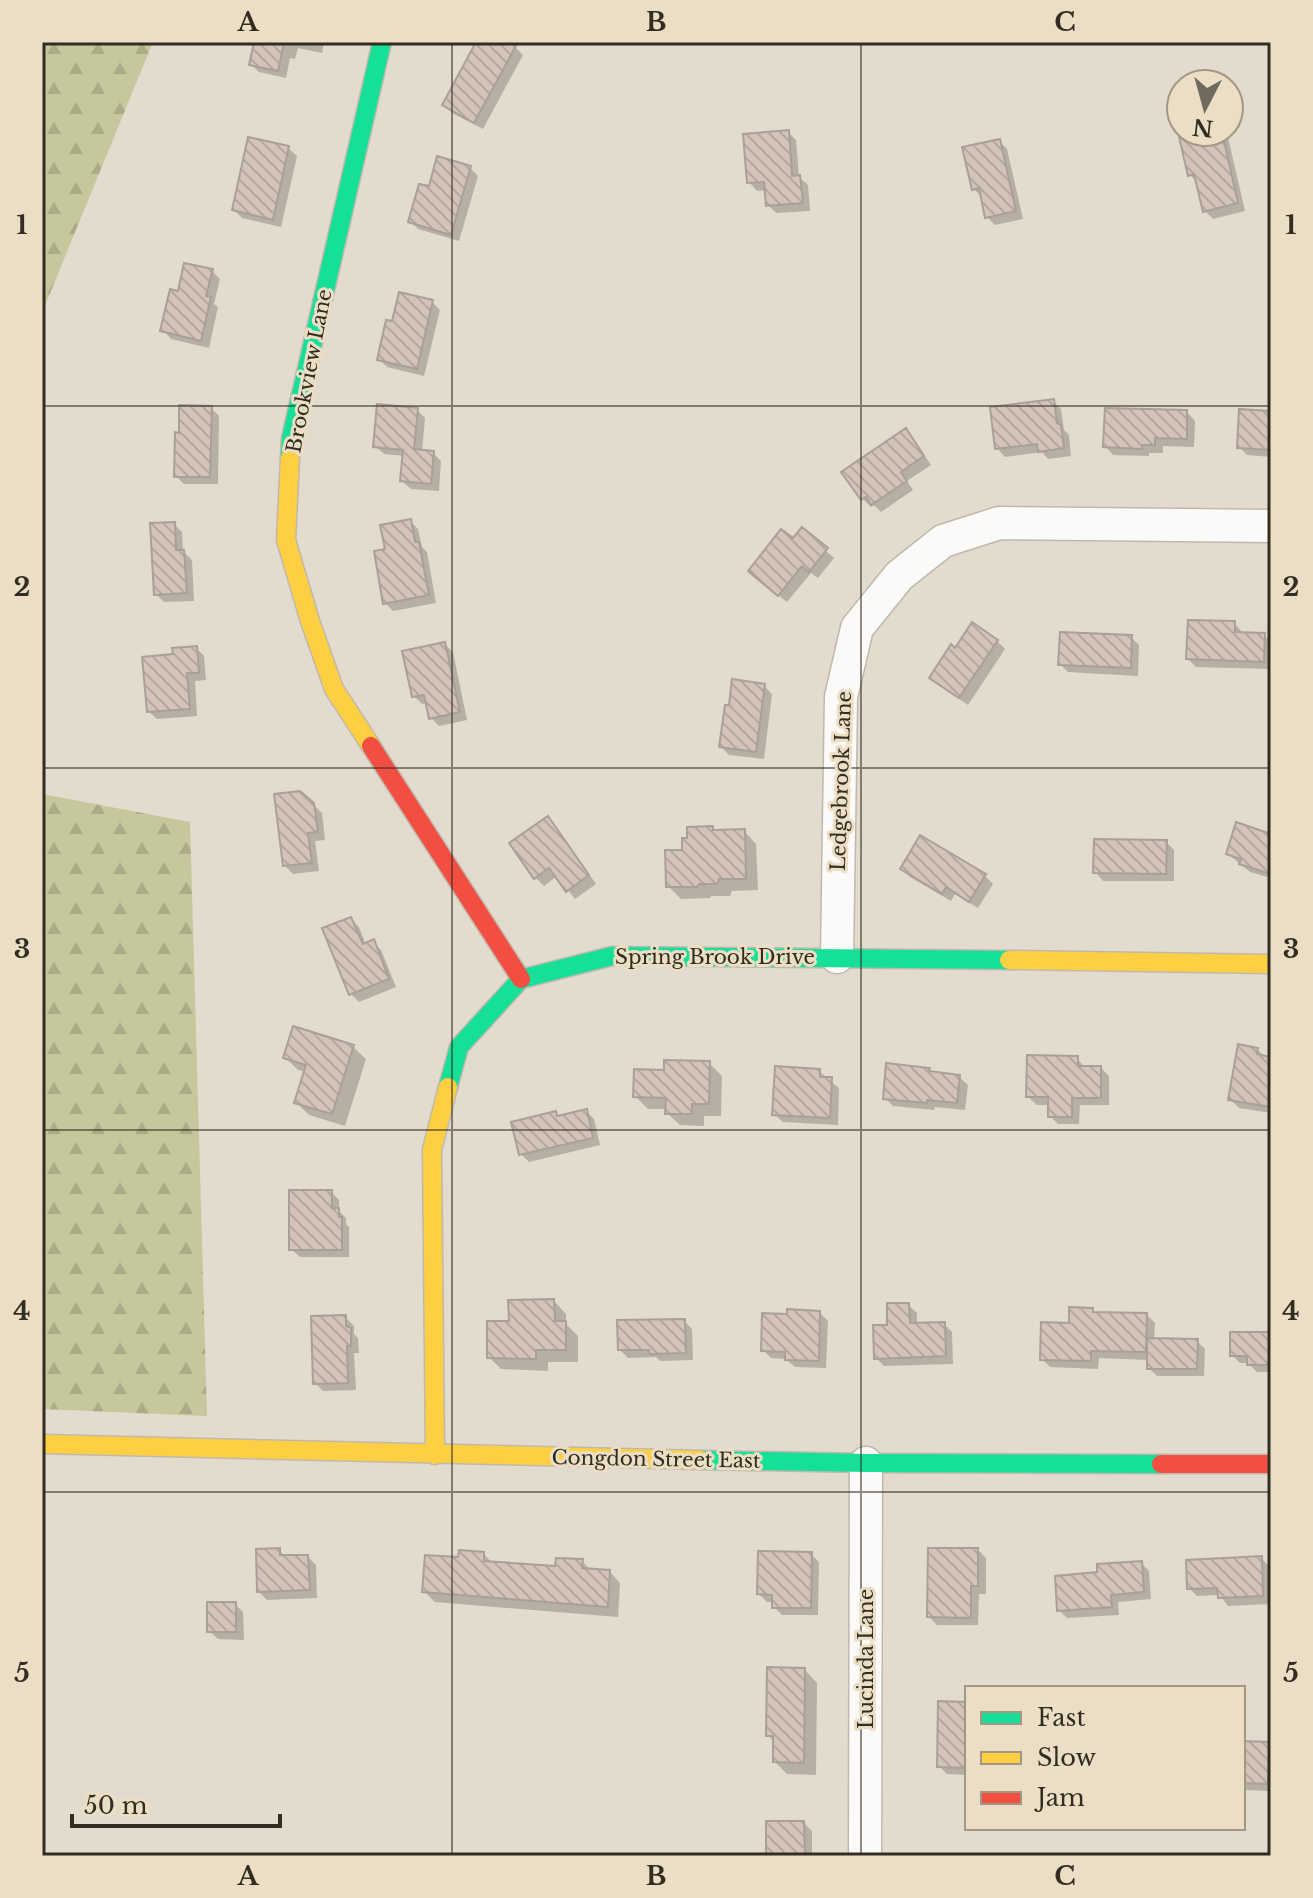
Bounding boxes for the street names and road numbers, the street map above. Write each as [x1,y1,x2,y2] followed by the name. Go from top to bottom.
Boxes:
[281,287,337,455] street label: Brookview Lane
[826,691,856,871] street label: Ledgebrook Lane
[615,945,815,969] street label: Spring Brook Drive
[551,1445,761,1473] street label: Congdon Street East
[854,1589,878,1729] street label: Lucinda Lane

